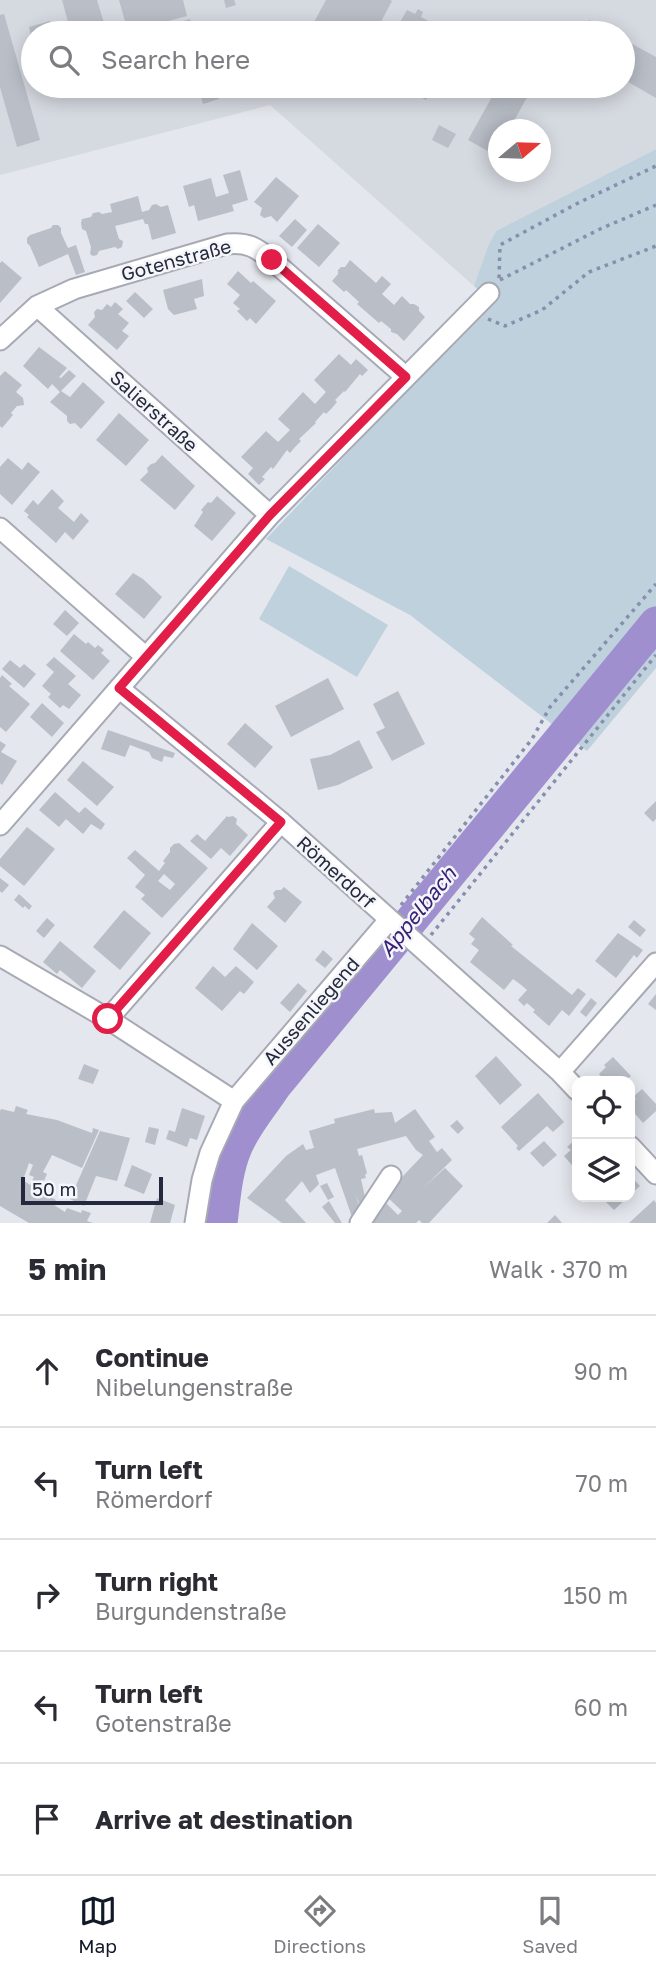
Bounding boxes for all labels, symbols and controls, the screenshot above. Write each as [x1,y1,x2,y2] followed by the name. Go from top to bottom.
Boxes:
[21,21,635,98] search box
[45,41,83,79] icon: search
[101,44,250,75] text: Search here
[488,119,551,182] north arrow
[118,234,233,285] street label: Gotenstraße
[256,244,287,275] route end
[106,365,203,456] street label: Salierstraße
[293,831,380,913] street label: Römerdorf
[373,860,462,961] water label: Appelbach
[258,952,364,1069] street label: Aussenliegend
[92,1003,123,1034] route start
[572,1076,635,1202] map controls
[572,1076,635,1139] button: locate
[572,1139,635,1202] button: layers
[21,1174,163,1206] scale bar
[32,1177,76,1200] text: 50 m
[28,1251,106,1287] text: 5 min
[489,1255,628,1283] text: Walk · 370 m
[95,1342,209,1373] text: Continue
[28,1352,66,1390] icon: ahead
[574,1357,628,1385] text: 90 m
[95,1373,293,1401] text: Nibelungenstraße
[95,1454,203,1485] text: Turn left
[28,1464,66,1502] icon: left
[575,1469,628,1497] text: 70 m
[95,1485,212,1513] text: Römerdorf
[95,1566,218,1597] text: Turn right
[28,1576,66,1614] icon: right
[563,1581,628,1609] text: 150 m
[95,1597,287,1625] text: Burgundenstraße
[95,1678,203,1709] text: Turn left
[28,1688,66,1726] icon: left
[574,1693,628,1721] text: 60 m
[95,1709,232,1737] text: Gotenstraße
[28,1800,66,1838] icon: arrive
[95,1804,353,1835] text: Arrive at destination
[78,1892,117,1957] tab: Map
[273,1892,366,1957] tab: Directions
[522,1892,578,1957] tab: Saved

